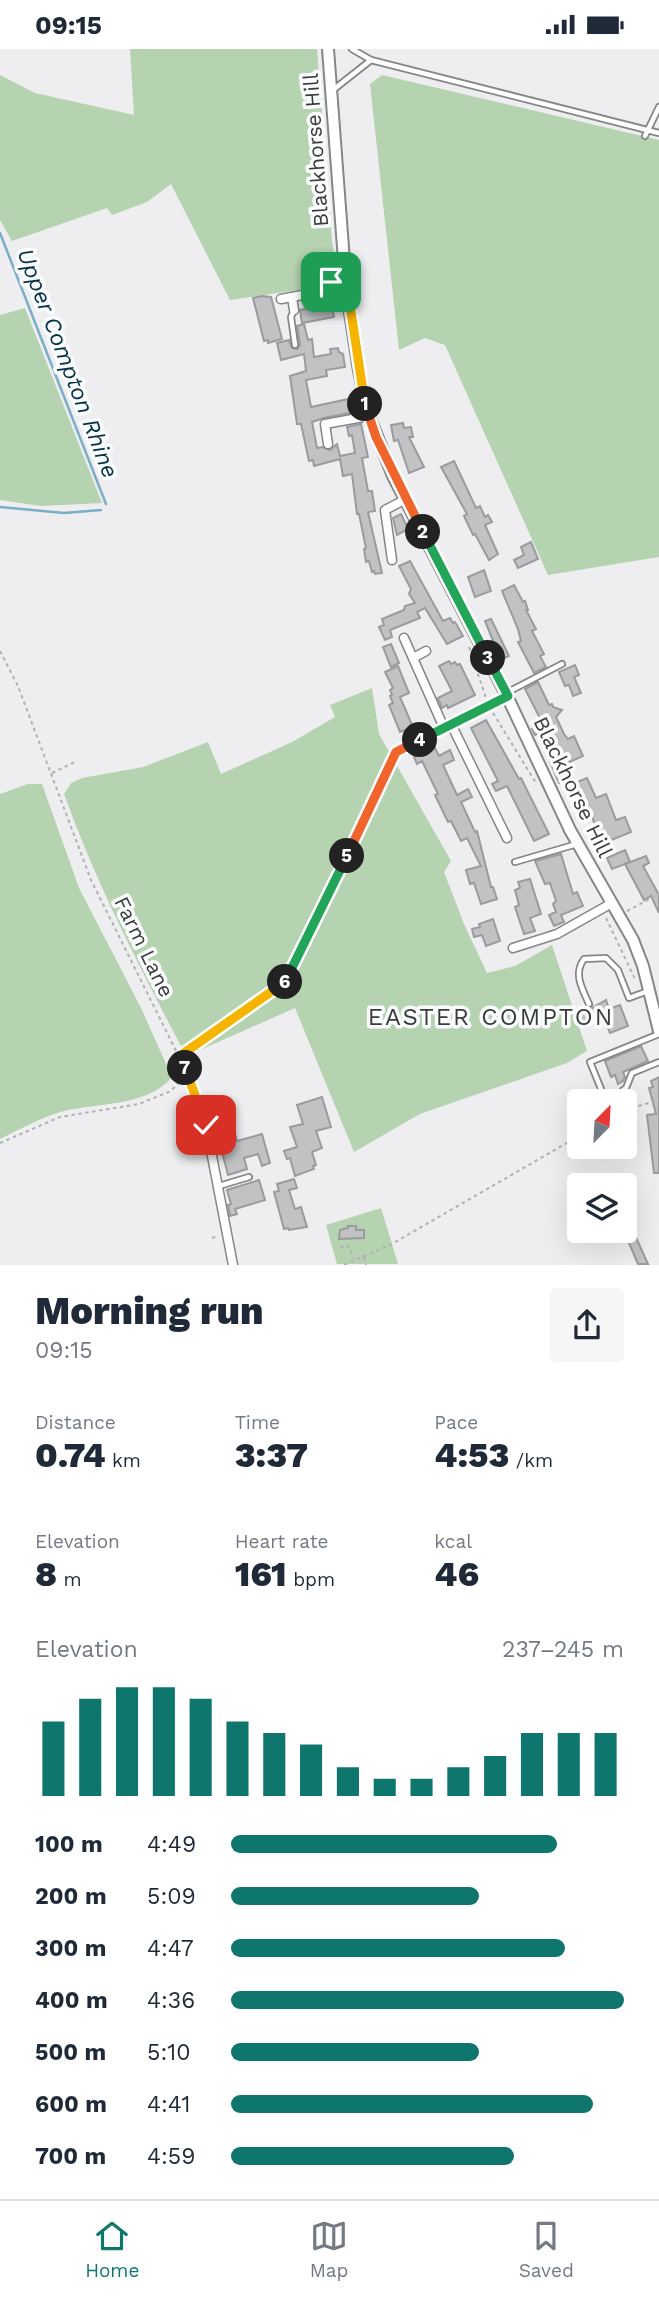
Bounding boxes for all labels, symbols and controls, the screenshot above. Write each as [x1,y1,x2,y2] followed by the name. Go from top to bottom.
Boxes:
[35,10,102,40] text: 09:15
[298,72,333,228] street label: Blackhorse Hill
[11,245,124,482] water label: Upper Compton Rhine
[301,252,361,312] pin
[312,263,350,301] icon: arrive
[348,387,382,421] pin: 1
[360,392,369,415] text: 1
[406,515,440,549] pin: 2
[417,520,428,543] text: 2
[470,641,505,675] pin: 3
[482,646,493,669] text: 3
[529,712,619,862] street label: Blackhorse Hill
[402,723,438,757] pin: 4
[413,728,426,751] text: 4
[330,839,364,873] pin: 5
[341,844,352,867] text: 5
[109,892,180,1001] street label: Farm Lane
[268,965,302,999] pin: 6
[279,970,290,993] text: 6
[368,1003,614,1031] district label: EASTER COMPTON
[168,1051,202,1085] pin: 7
[179,1056,190,1079] text: 7
[567,1089,637,1159] north arrow
[567,1089,637,1243] map controls
[176,1095,236,1155] pin
[187,1106,225,1144] icon: check
[567,1173,637,1243] button: layers
[550,1288,624,1362] button: share
[35,1289,264,1333] text: Morning run
[35,1337,93,1364] text: 09:15
[35,1411,116,1434] text: Distance
[235,1411,280,1434] text: Time
[434,1411,478,1434] text: Pace
[35,1434,106,1476] text: 0.74
[235,1434,308,1476] text: 3:37
[434,1434,509,1476] text: 4:53
[106,1449,141,1472] text: km
[509,1449,553,1472] text: /km
[35,1530,120,1553] text: Elevation
[235,1530,329,1553] text: Heart rate
[434,1530,472,1553] text: kcal
[35,1553,57,1595] text: 8
[235,1553,287,1595] text: 161
[434,1553,479,1595] text: 46
[57,1568,82,1591] text: m
[287,1568,335,1591] text: bpm
[35,1636,138,1663] text: Elevation
[502,1636,624,1663] text: 237–245 m
[35,1831,103,1858] text: 100 m
[147,1831,196,1858] text: 4:49
[35,1883,107,1910] text: 200 m
[147,1883,196,1910] text: 5:09
[35,1935,106,1962] text: 300 m
[147,1935,194,1962] text: 4:47
[35,1987,108,2014] text: 400 m
[147,1987,195,2014] text: 4:36
[35,2039,106,2066] text: 500 m
[147,2039,190,2066] text: 5:10
[35,2091,107,2118] text: 600 m
[147,2091,191,2118] text: 4:41
[35,2143,106,2170] text: 700 m
[147,2143,195,2170] text: 4:59
[85,2217,139,2282] tab: Home
[310,2217,348,2282] tab: Map
[519,2217,574,2282] tab: Saved

